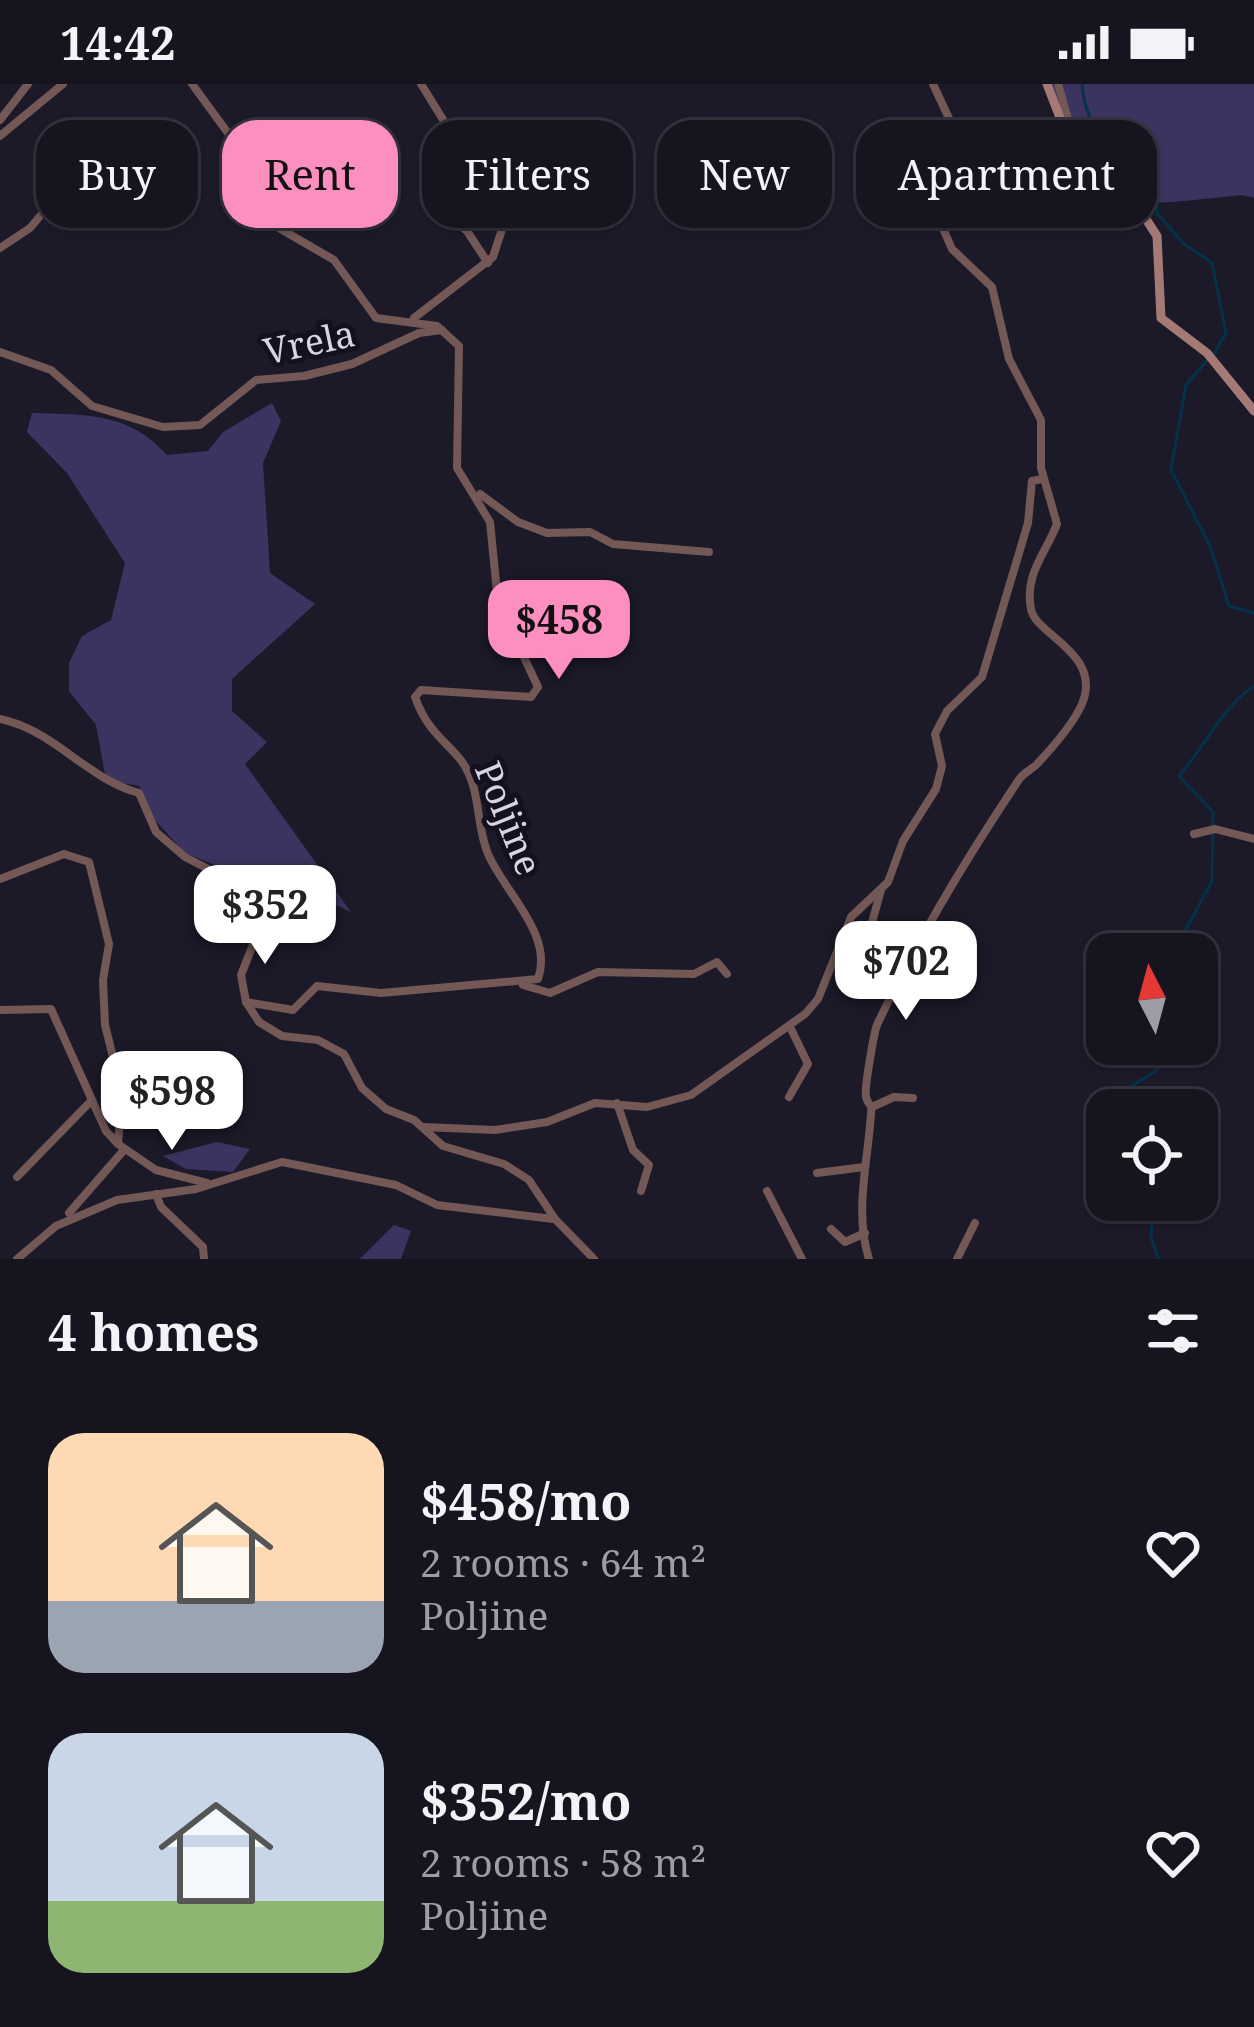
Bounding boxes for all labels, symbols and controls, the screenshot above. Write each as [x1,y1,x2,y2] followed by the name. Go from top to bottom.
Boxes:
[60,12,175,73] text: 14:42
[36,120,198,228] chip: Buy
[222,120,398,228] chip: Rent
[422,120,633,228] chip: Filters
[657,120,832,228] chip: New
[856,120,1157,228] chip: Apartment
[259,308,359,376] street label: Vrela
[488,580,630,682] pin: $458
[515,592,603,645] text: $458
[464,754,554,882] street label: Poljine
[194,865,336,967] pin: $352
[221,877,309,930] text: $352
[835,921,977,1023] pin: $702
[862,933,950,986] text: $702
[1086,933,1218,1065] north arrow
[1086,933,1218,1221] map controls
[101,1051,243,1153] pin: $598
[128,1063,216,1116] text: $598
[1086,1089,1218,1221] button: locate
[48,1296,259,1366] text: 4 homes
[1140,1298,1206,1364] icon: filters
[420,1465,632,1535] text: $458/mo
[144,1481,288,1625] icon: home
[1140,1520,1206,1586] icon: heart
[420,1535,706,1588] text: 2 rooms · 64 m²
[420,1588,548,1641] text: Poljine
[420,1765,632,1835] text: $352/mo
[144,1781,288,1925] icon: home
[1140,1820,1206,1886] icon: heart
[420,1835,706,1888] text: 2 rooms · 58 m²
[420,1888,548,1941] text: Poljine

